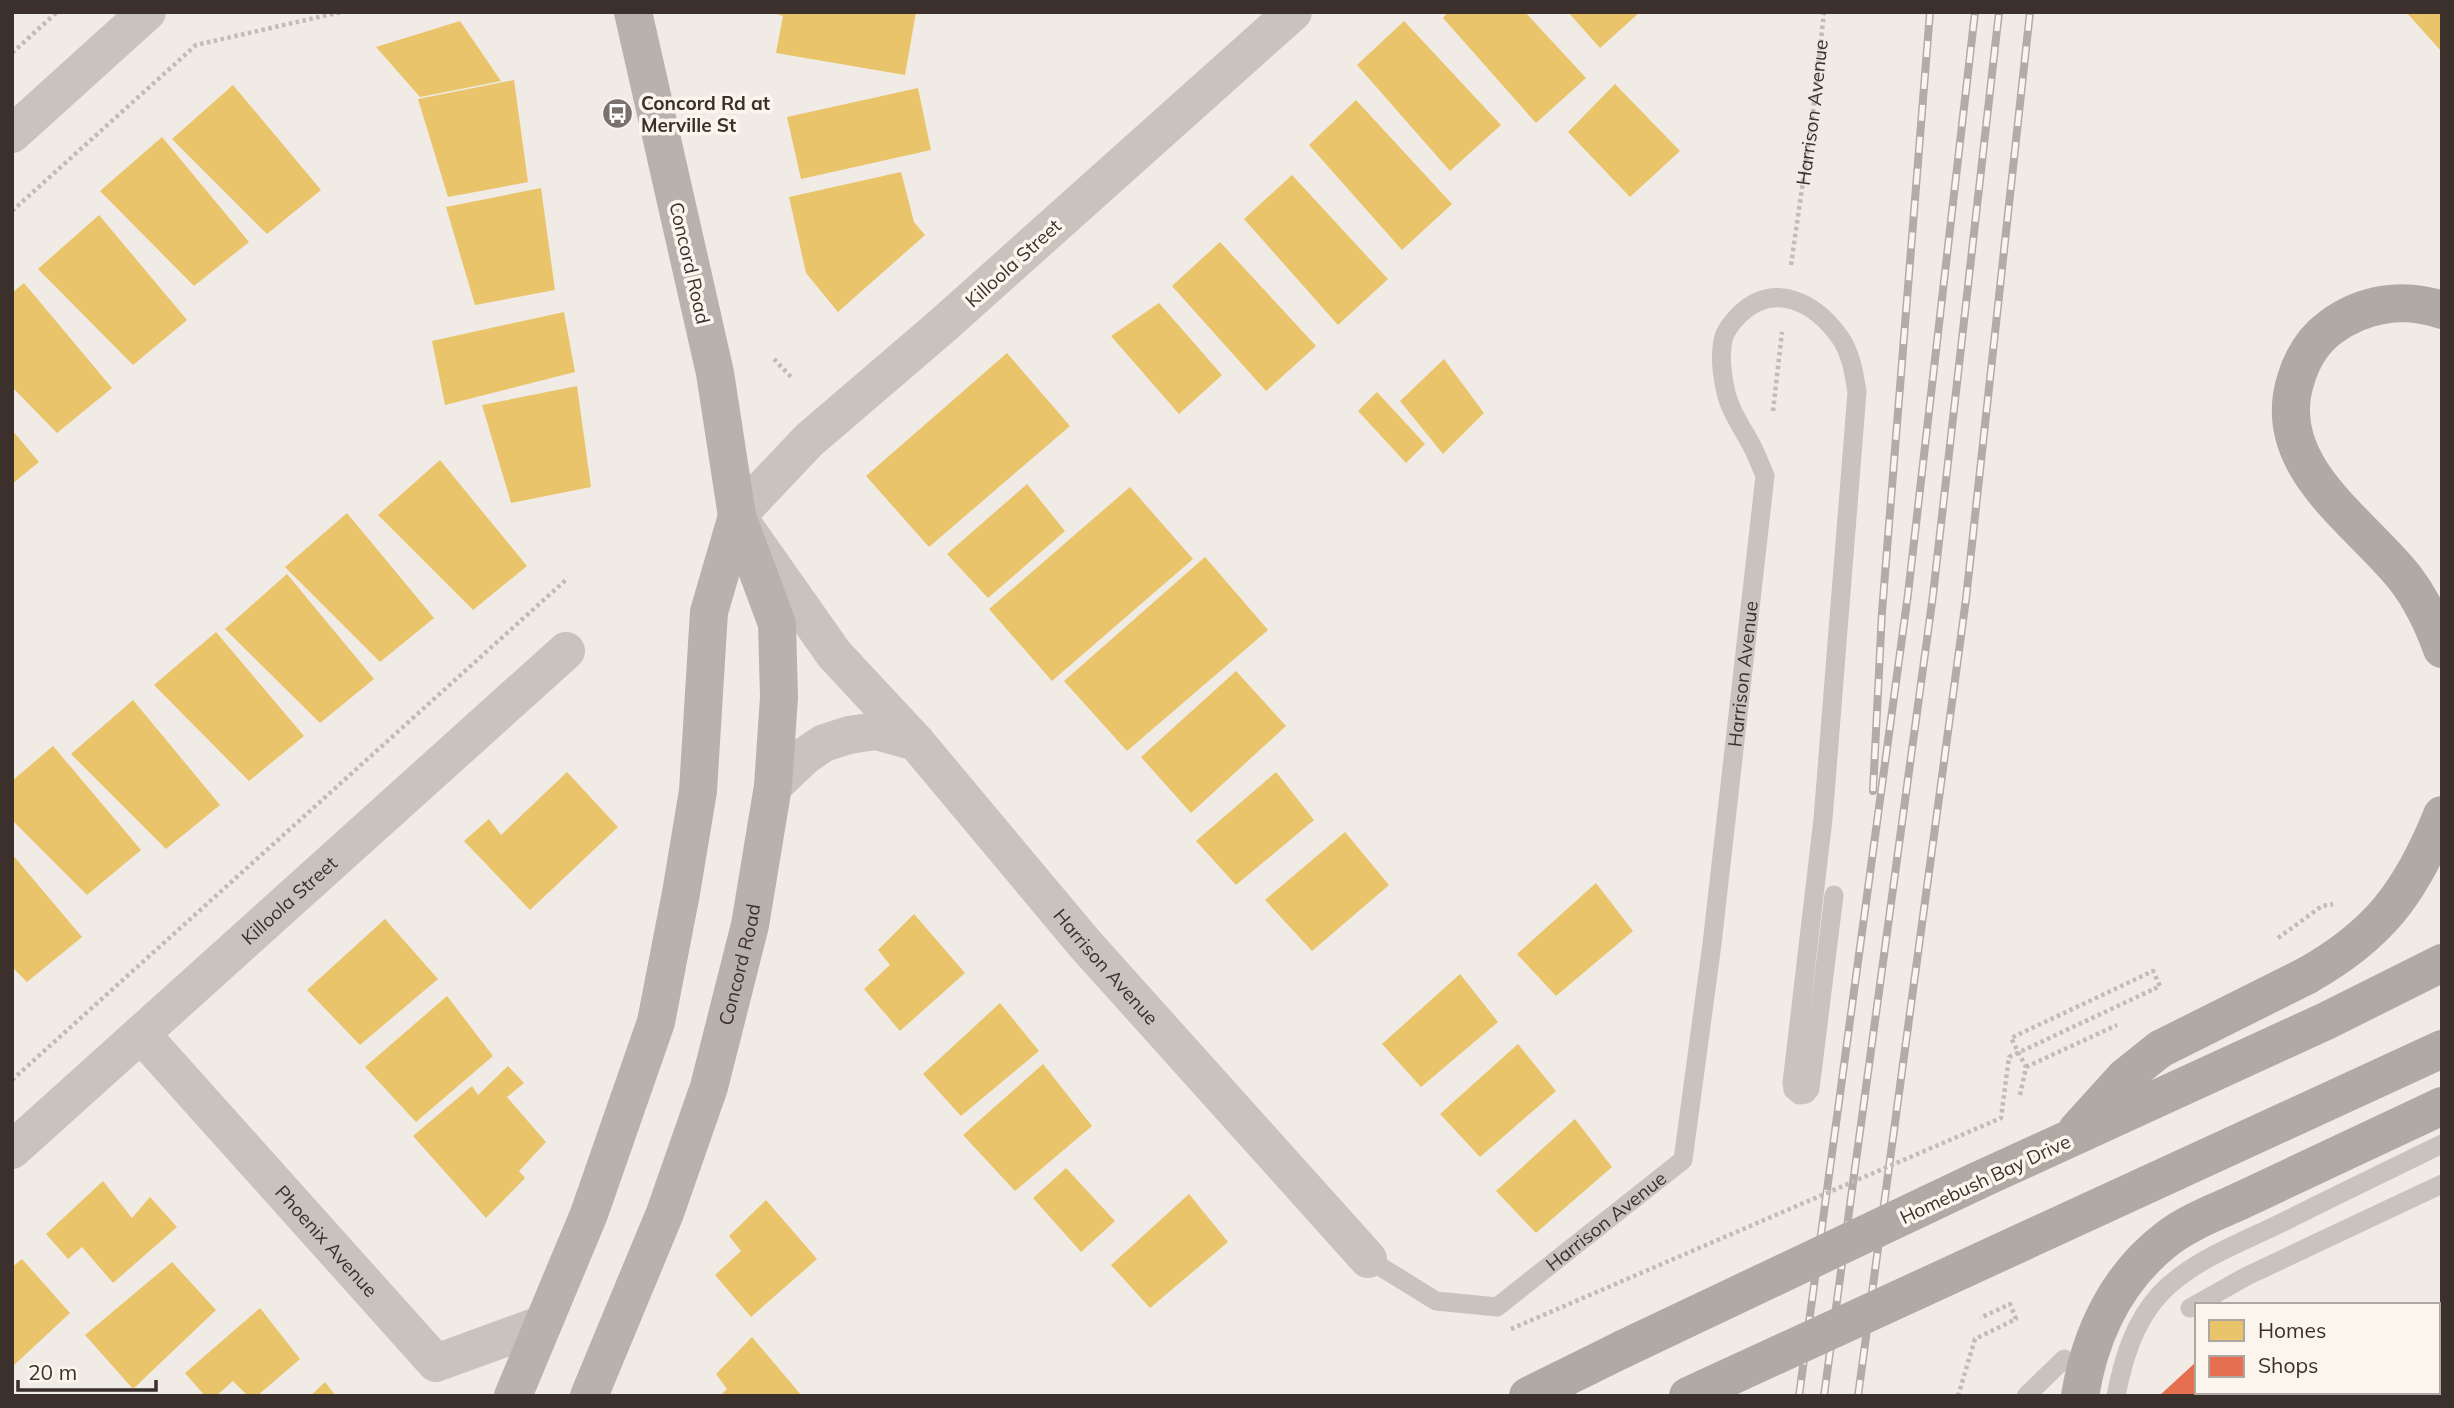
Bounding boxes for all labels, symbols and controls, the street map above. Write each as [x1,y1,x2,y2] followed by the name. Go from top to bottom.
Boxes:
[1791,38,1833,187] street label: Harrison Avenue
[641,91,770,137] place label: Concord Rd at Merville St
[601,97,635,131] bus stop icon: Concord Rd at Merville St
[664,200,716,326] street label: Concord Road
[960,213,1066,312] street label: Killoola Street
[1722,600,1763,748] street label: Harrison Avenue
[236,851,342,950] street label: Killoola Street
[713,902,765,1028] street label: Concord Road
[1048,904,1164,1030] street label: Harrison Avenue
[1896,1129,2074,1229] street label: Homebush Bay Drive
[1541,1166,1671,1276] street label: Harrison Avenue
[270,1180,383,1302] street label: Phoenix Avenue
[2195,1303,2440,1394] legend
[2258,1317,2326,1343] text: Homes
[18,1348,156,1392] scale bar
[2258,1352,2318,1378] text: Shops
[28,1359,77,1385] text: 20 m

